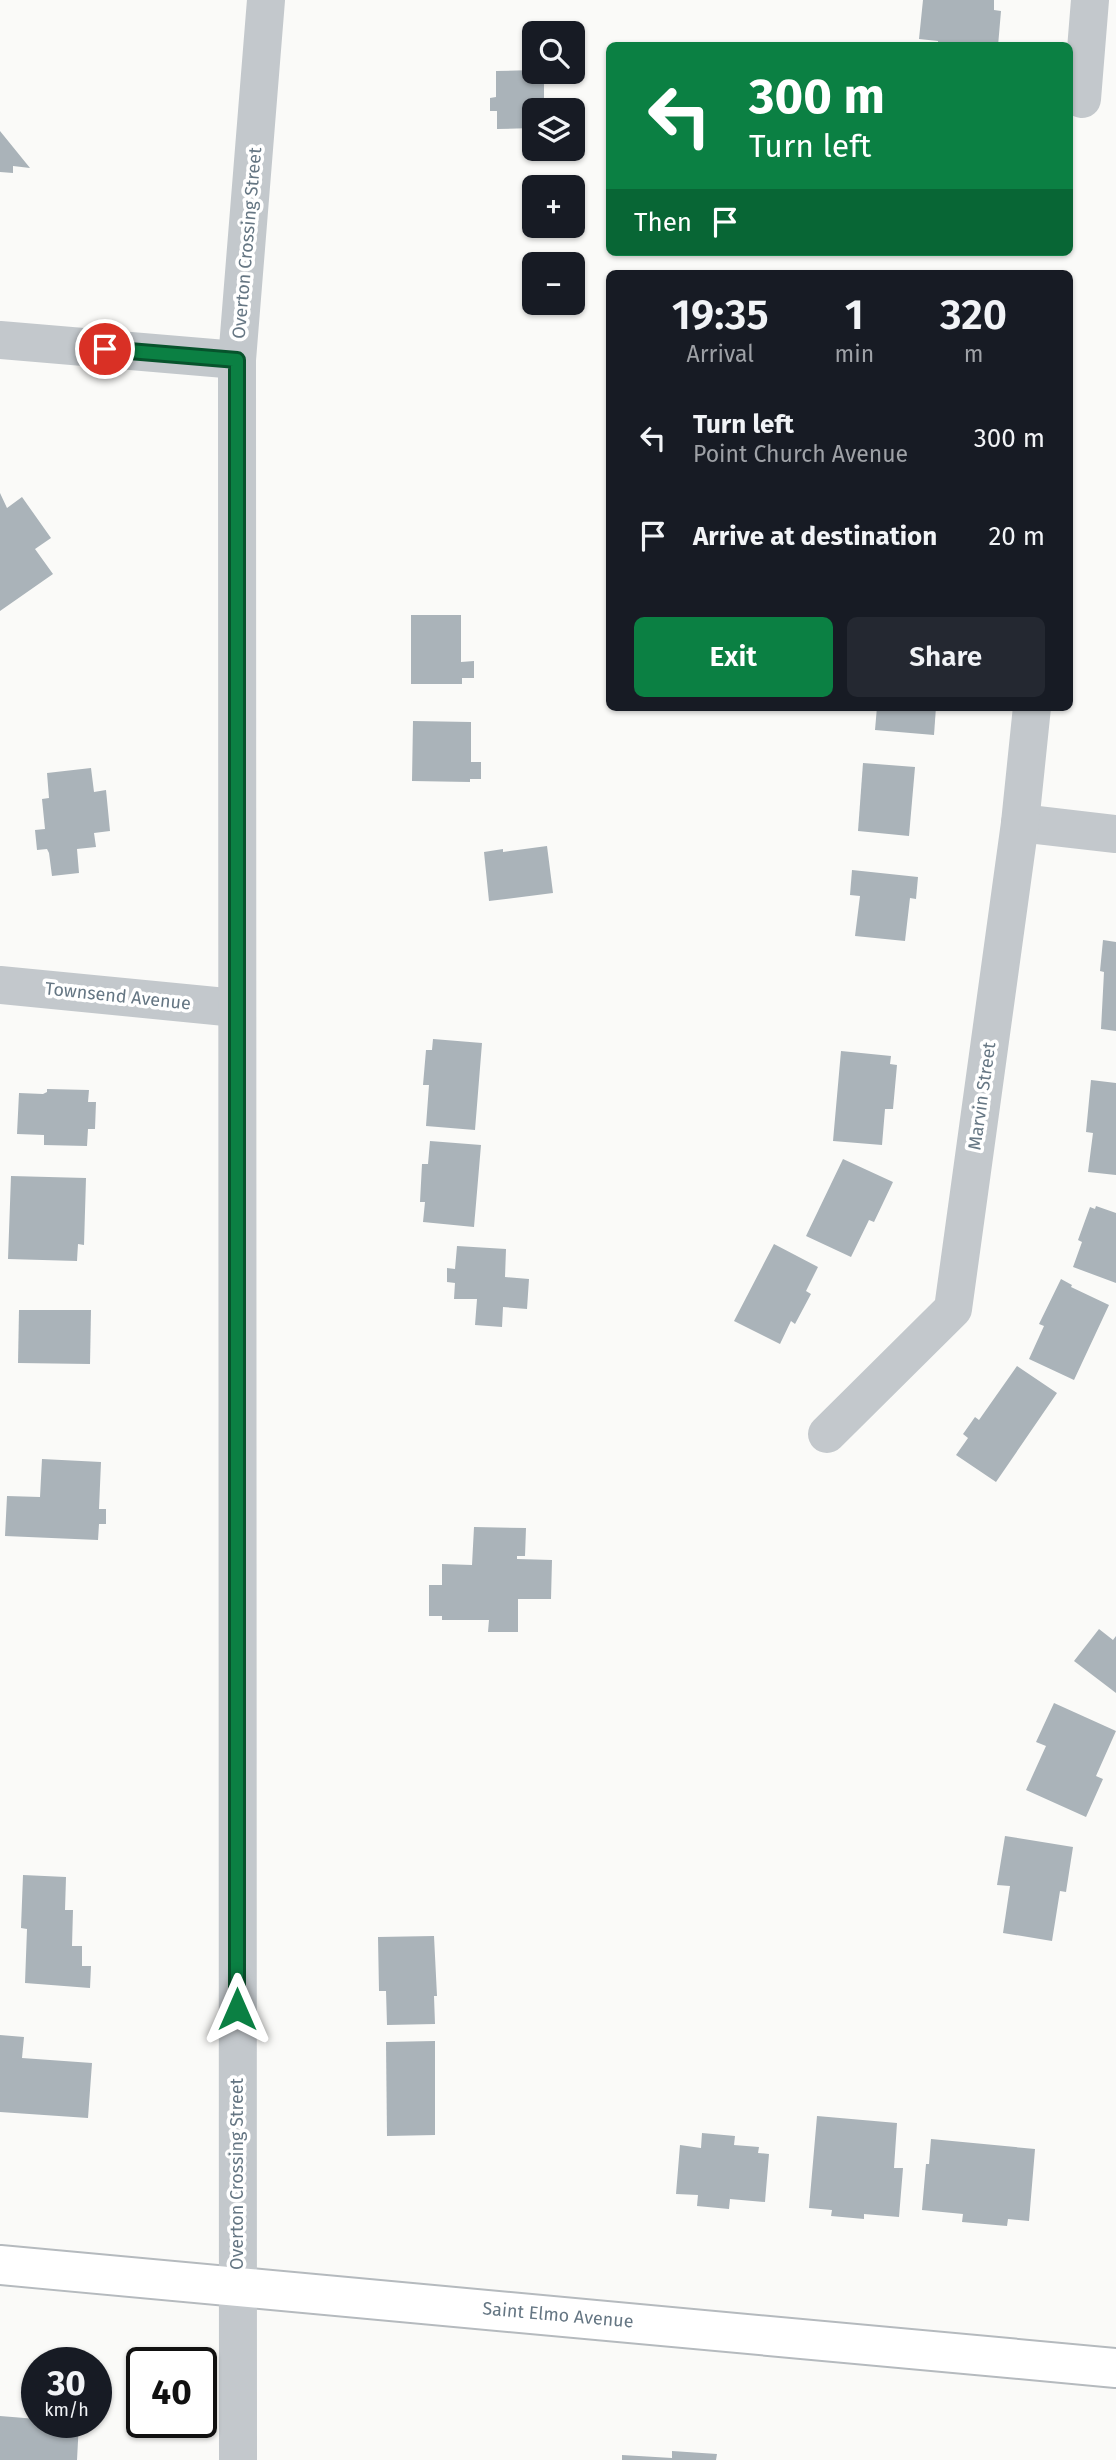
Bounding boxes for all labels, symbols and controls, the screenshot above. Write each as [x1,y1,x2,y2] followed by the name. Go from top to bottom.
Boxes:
[522,21,585,315] map controls
[522,21,585,84] button: search
[749,67,885,126] text: 300 m
[634,70,725,161] icon: left
[522,98,585,161] button: layers
[749,127,871,165] text: Turn left
[228,146,266,340] street label: Overton Crossing Street
[522,175,585,238] button: +
[706,203,744,241] icon: arrive
[634,207,692,238] text: Then
[522,252,585,315] button: −
[672,290,769,340] text: 19:35
[845,290,864,340] text: 1
[940,290,1007,340] text: 320
[75,319,135,379] pin
[86,330,124,368] icon: arrive
[687,340,754,368] text: Arrival
[835,340,874,368] text: min
[964,340,983,368] text: m
[693,409,794,440] text: Turn left
[634,419,672,457] icon: left
[974,423,1045,454] text: 300 m
[693,440,908,468] text: Point Church Avenue
[634,517,672,555] icon: arrive
[693,521,937,552] text: Arrive at destination
[988,521,1045,552] text: 20 m
[634,617,833,697] button: Exit
[847,617,1045,697] button: Share
[44,977,192,1015] street label: Townsend Avenue
[964,1040,1001,1151] street label: Marvin Street
[200,1972,274,2046] position arrow
[226,2078,248,2270] street label: Overton Crossing Street
[481,2297,635,2333] street label: Saint Elmo Avenue
[126,2347,217,2438] speed limit sign: 40
[47,2362,86,2404] text: 30
[44,2399,89,2421] text: km/h

